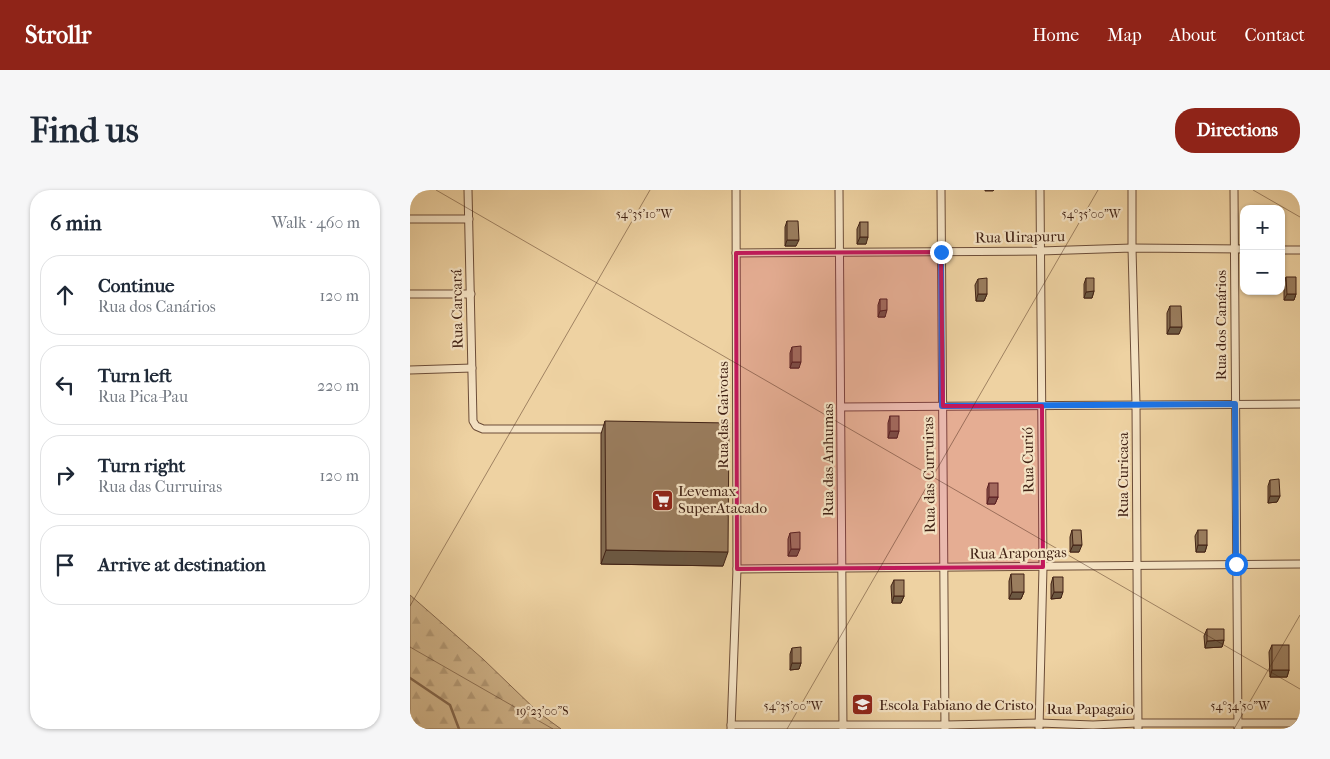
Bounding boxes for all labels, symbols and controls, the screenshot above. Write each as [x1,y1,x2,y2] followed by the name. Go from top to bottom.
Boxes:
[25,21,92,49] text: Strollr
[1032,25,1079,46] text: Home
[1107,25,1142,46] text: Map
[1170,25,1216,46] text: About
[1244,25,1305,46] text: Contact
[1175,108,1300,153] button: Directions
[30,110,139,151] text: Find us
[1240,205,1285,295] map controls
[1240,205,1285,250] button: +
[616,207,674,221] text: 54°35'10"W
[1061,207,1122,221] text: 54°35'00"W
[50,211,102,235] text: 6 min
[272,213,360,232] text: Walk · 460 m
[975,227,1066,247] street label: Rua Uirapuru
[930,241,953,264] route end
[1240,250,1285,295] button: −
[447,268,467,349] street label: Rua Carcará
[1212,269,1230,380] street label: Rua dos Canários
[98,275,174,297] text: Continue
[51,281,79,309] icon: ahead
[320,286,359,305] text: 120 m
[98,297,216,316] text: Rua dos Canários
[714,361,732,469] street label: Rua das Gaivotas
[98,365,172,387] text: Turn left
[51,371,79,399] icon: left
[317,376,359,395] text: 220 m
[98,387,188,406] text: Rua Pica-Pau
[819,403,837,517] street label: Rua das Anhumas
[919,416,939,533] street label: Rua das Curruiras
[1018,426,1038,493] street label: Rua Curió
[1114,431,1132,518] street label: Rua Curicaca
[98,455,185,477] text: Turn right
[51,461,79,489] icon: right
[320,466,359,485] text: 120 m
[98,477,222,496] text: Rua das Curruiras
[678,482,768,517] place label: Levemax SuperAtacado
[650,488,674,512] supermarket icon: Levemax SuperAtacado
[969,543,1067,563] street label: Rua Arapongas
[51,551,79,579] icon: arrive
[1225,553,1248,576] route start
[98,554,266,576] text: Arrive at destination
[851,693,875,717] school or university icon: Escola Fabiano de Cristo
[879,696,1034,714] place label: Escola Fabiano de Cristo
[763,699,824,713] text: 54°35'00"W
[1210,699,1271,713] text: 54°34'50"W
[1046,700,1134,718] street label: Rua Papagaio
[516,704,568,718] text: 19°23'00"S

